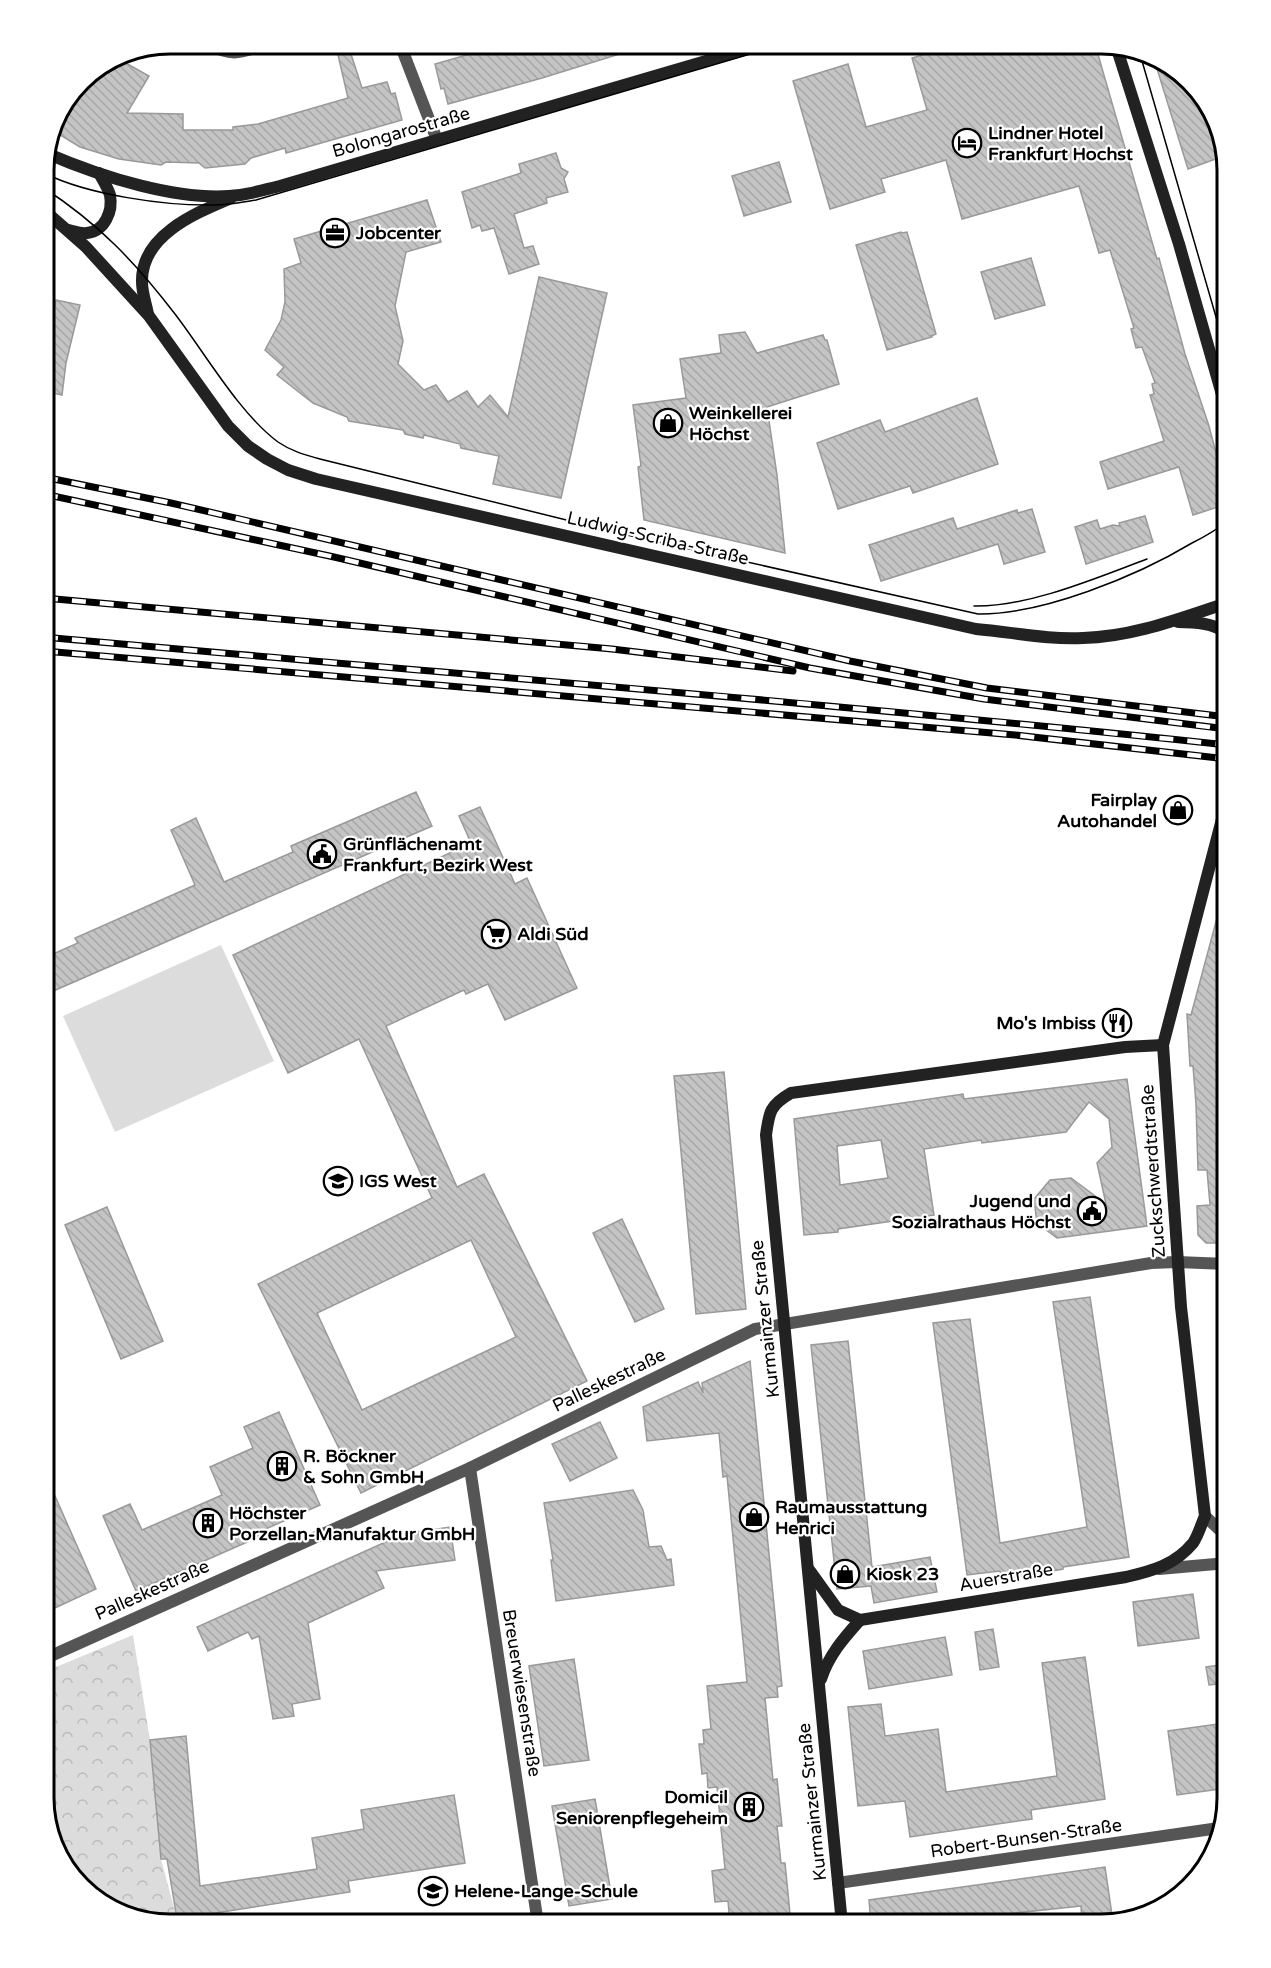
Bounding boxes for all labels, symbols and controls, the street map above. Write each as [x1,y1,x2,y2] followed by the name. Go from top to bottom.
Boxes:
[330,102,472,162] street label: Bolongarostraße
[988,122,1133,165] place label: Lindner Hotel Frankfurt Hochst
[951,127,983,159] hotel icon: Lindner Hotel Frankfurt Hochst
[319,217,351,249] office icon: Jobcenter
[355,222,442,244] place label: Jobcenter
[689,402,792,445] place label: Weinkellerei Höchst
[652,407,684,439] shop icon: Weinkellerei Höchst
[565,506,751,570] street label: Ludwig-Scriba-Straße
[1057,789,1157,832] place label: Fairplay Autohandel
[1162,794,1194,826] shop icon: Fairplay Autohandel
[343,833,533,876] place label: Grünflächenamt Frankfurt, Bezirk West
[306,838,338,870] public building icon: Grünflächenamt Frankfurt, Bezirk West
[480,918,512,950] supermarket icon: Aldi Süd
[517,923,589,945] place label: Aldi Süd
[1101,1007,1133,1039] restaurant icon: Mo's Imbiss
[996,1012,1096,1034] place label: Mo's Imbiss
[1136,1084,1170,1258] street label: Zuckschwerdtstraße
[322,1165,354,1197] school or university icon: IGS West
[359,1170,437,1192] place label: IGS West
[892,1190,1071,1233] place label: Jugend und Sozialrathaus Höchst
[1076,1195,1108,1227] public building icon: Jugend und Sozialrathaus Höchst
[746,1239,784,1399] street label: Kurmainzer Straße
[549,1343,669,1417] street label: Palleskestraße
[303,1445,424,1488] place label: R. Böckner & Sohn GmbH
[266,1450,298,1482] building icon: R. Böckner & Sohn GmbH
[775,1496,927,1539] place label: Raumausstattung Henrici
[738,1501,770,1533] shop icon: Raumausstattung Henrici
[229,1502,475,1545] place label: Höchster Porzellan-Manufaktur GmbH
[192,1507,224,1539] building icon: Höchster Porzellan-Manufaktur GmbH
[91,1555,213,1625] street label: Palleskestraße
[829,1558,861,1590] shop icon: Kiosk 23
[957,1558,1055,1596] street label: Auerstraße
[866,1563,939,1585] place label: Kiosk 23
[498,1608,546,1778] street label: Breuerwiesenstraße
[793,1722,831,1882] street label: Kurmainzer Straße
[556,1786,728,1829] place label: Domicil Seniorenpflegeheim
[733,1791,765,1823] building icon: Domicil Seniorenpflegeheim
[929,1814,1123,1862] street label: Robert-Bunsen-Straße
[417,1875,449,1907] school or university icon: Helene-Lange-Schule
[454,1880,638,1902] place label: Helene-Lange-Schule

